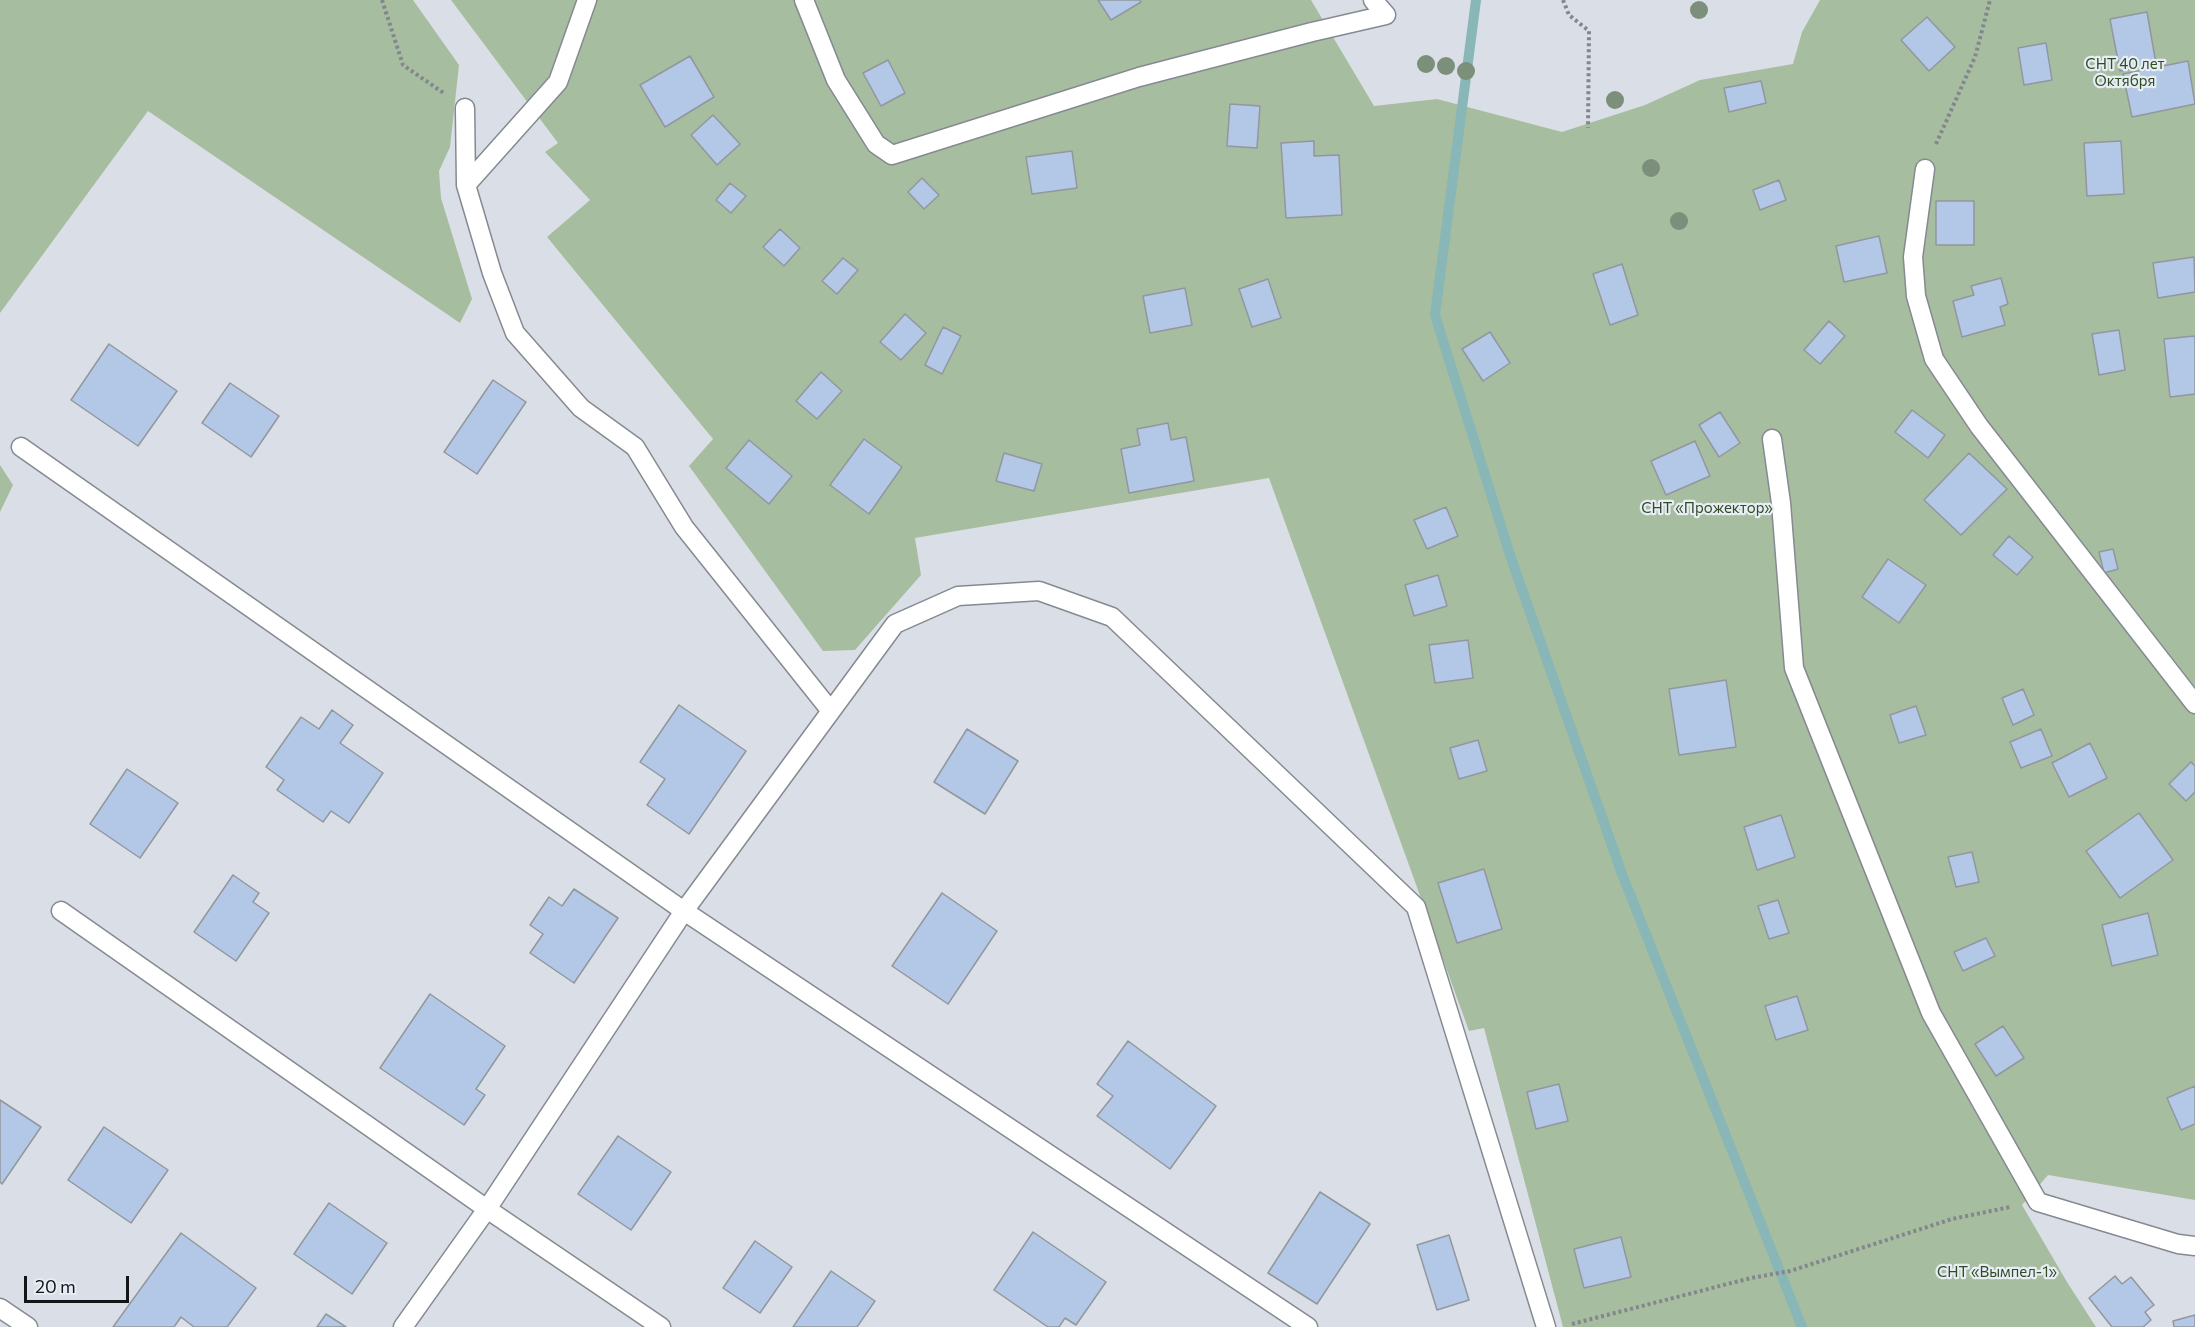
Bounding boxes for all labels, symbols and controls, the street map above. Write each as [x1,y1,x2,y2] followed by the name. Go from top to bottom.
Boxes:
[2085,55,2165,90] park label: СНТ 40 лет Октября
[1641,499,1773,517] park label: СНТ «Прожектор»
[1937,1263,2057,1281] park label: СНТ «Вымпел-1»
[27,1264,132,1302] scale bar
[35,1275,76,1297] text: 20 m

